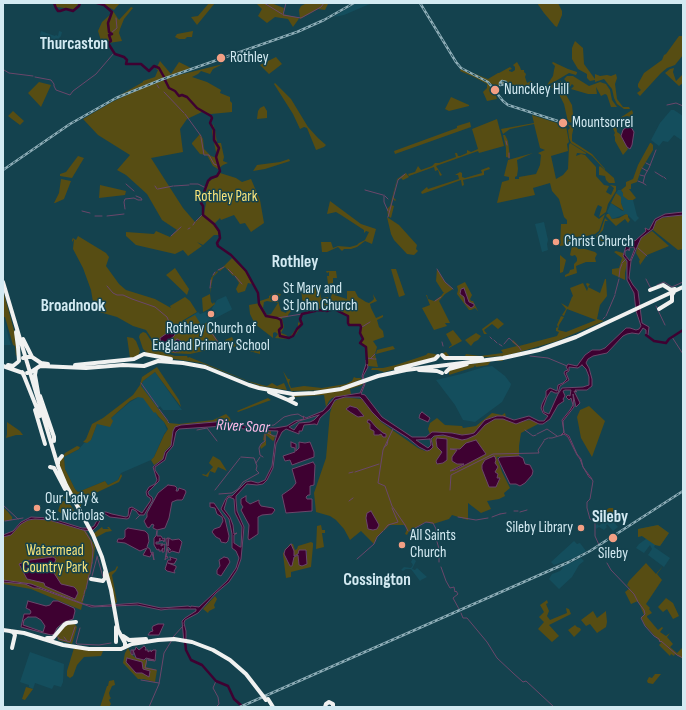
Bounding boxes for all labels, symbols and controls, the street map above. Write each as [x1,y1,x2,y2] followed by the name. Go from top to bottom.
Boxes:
[40,35,108,55] district label: Thurcaston
[230,49,268,67] place label: Rothley
[215,52,227,64] marker: Rothley
[504,81,569,99] place label: Nunckley Hill
[489,84,501,96] marker: Nunckley Hill
[572,114,633,132] place label: Mountsorrel
[557,117,569,129] marker: Mountsorrel
[195,188,257,206] park label: Rothley Park
[564,233,634,251] place label: Christ Church
[551,237,561,247] marker: Christ Church
[272,253,318,273] district label: Rothley
[283,280,357,315] place label: St Mary and St John Church
[270,293,280,303] marker: St Mary and St John Church
[41,297,105,317] district label: Broadnook
[206,309,216,319] marker: Rothley Church of England Primary School
[152,320,270,355] place label: Rothley Church of England Primary School
[216,416,270,438] water label: River Soar
[45,490,104,525] place label: Our Lady & St. Nicholas
[32,503,42,513] marker: Our Lady & St. Nicholas
[592,508,628,528] district label: Sileby
[506,519,573,537] place label: Sileby Library
[576,523,586,533] marker: Sileby Library
[410,527,456,562] place label: All Saints Church
[607,532,619,544] marker: Sileby
[397,540,407,550] marker: All Saints Church
[22,542,88,577] park label: Watermead Country Park
[598,545,628,563] place label: Sileby
[343,571,411,591] district label: Cossington

